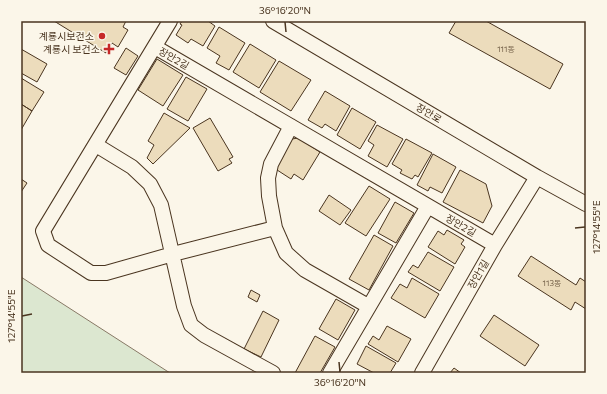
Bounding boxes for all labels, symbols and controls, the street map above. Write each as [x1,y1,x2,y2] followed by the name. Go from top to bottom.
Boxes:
[259,4,311,16] text: 36°16'20"N
[39,30,94,42] place label: 계룡시보건소
[97,31,107,41] marker: 계룡시보건소
[43,43,100,55] place label: 계룡시 보건소
[103,43,115,55] marker: 계룡시 보건소
[497,44,515,54] house number: 111동
[157,45,191,71] street label: 장안2길
[414,101,444,125] street label: 장안로
[590,200,602,254] text: 127°14'55"E
[444,212,478,238] street label: 장안2길
[465,257,491,291] street label: 장안1길
[543,278,561,288] house number: 113동
[5,289,17,343] text: 127°14'55"E
[314,376,366,388] text: 36°16'20"N

